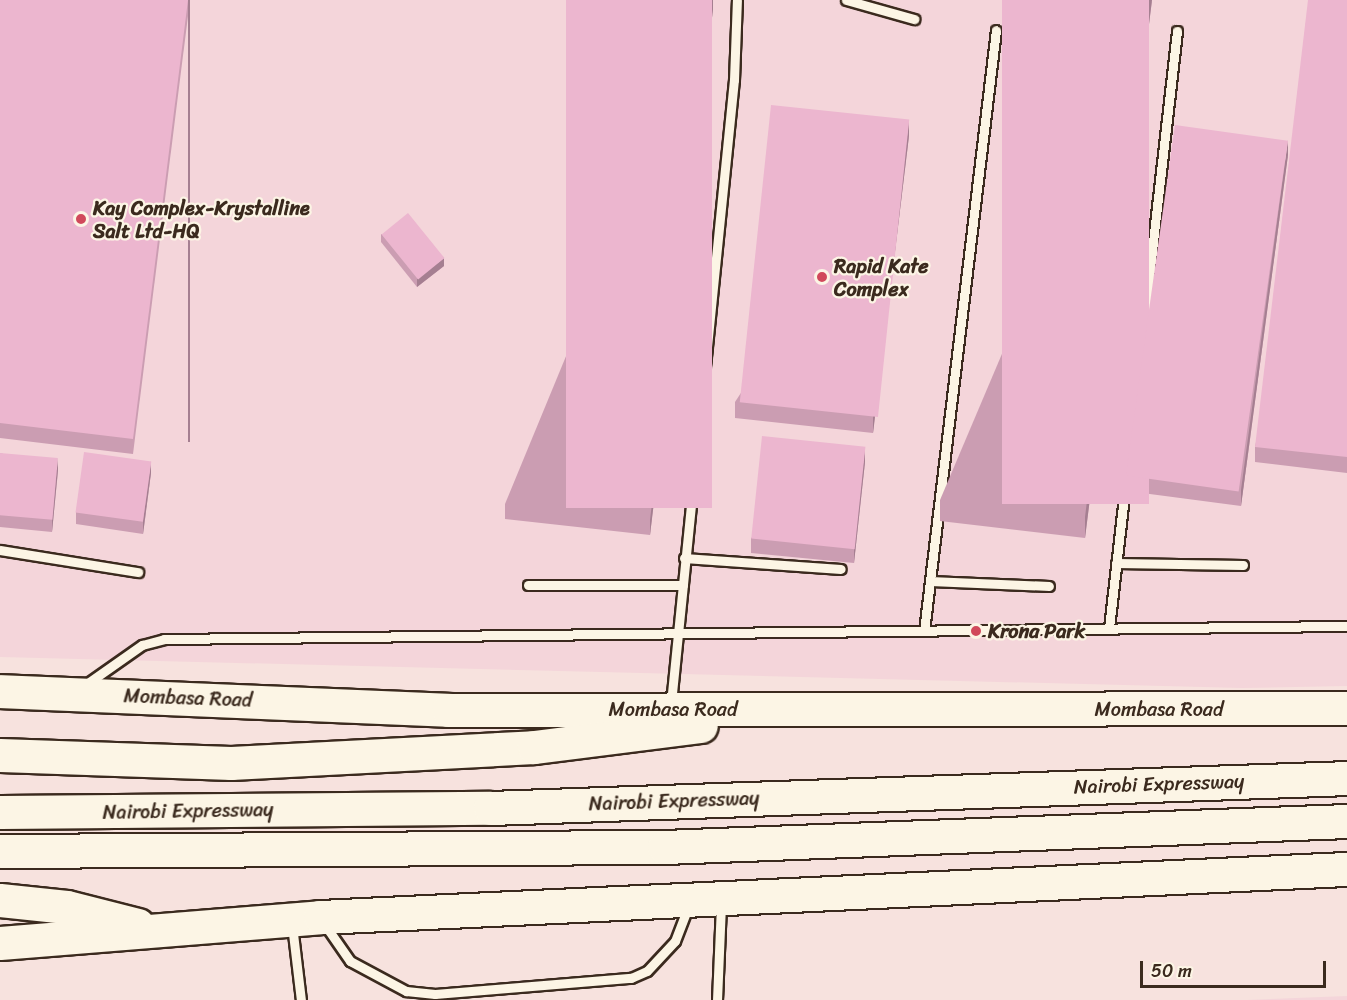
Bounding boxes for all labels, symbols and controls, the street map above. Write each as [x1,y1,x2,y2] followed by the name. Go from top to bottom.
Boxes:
[93,196,311,243] place label: Kay Complex-Krystalline Salt Ltd-HQ
[74,212,88,226] marker: Kay Complex-Krystalline Salt Ltd-HQ
[834,254,929,301] place label: Rapid Kate Complex
[815,270,829,284] marker: Rapid Kate Complex
[988,619,1086,643] place label: Krona Park
[969,624,983,638] marker: Krona Park
[123,684,253,712] street label: Mombasa Road
[609,697,737,721] street label: Mombasa Road
[1095,697,1223,721] street label: Mombasa Road
[1073,769,1245,799] street label: Nairobi Expressway
[588,786,760,816] street label: Nairobi Expressway
[102,798,274,824] street label: Nairobi Expressway
[1143,949,1329,987] scale bar
[1151,955,1192,987] text: 50 m

